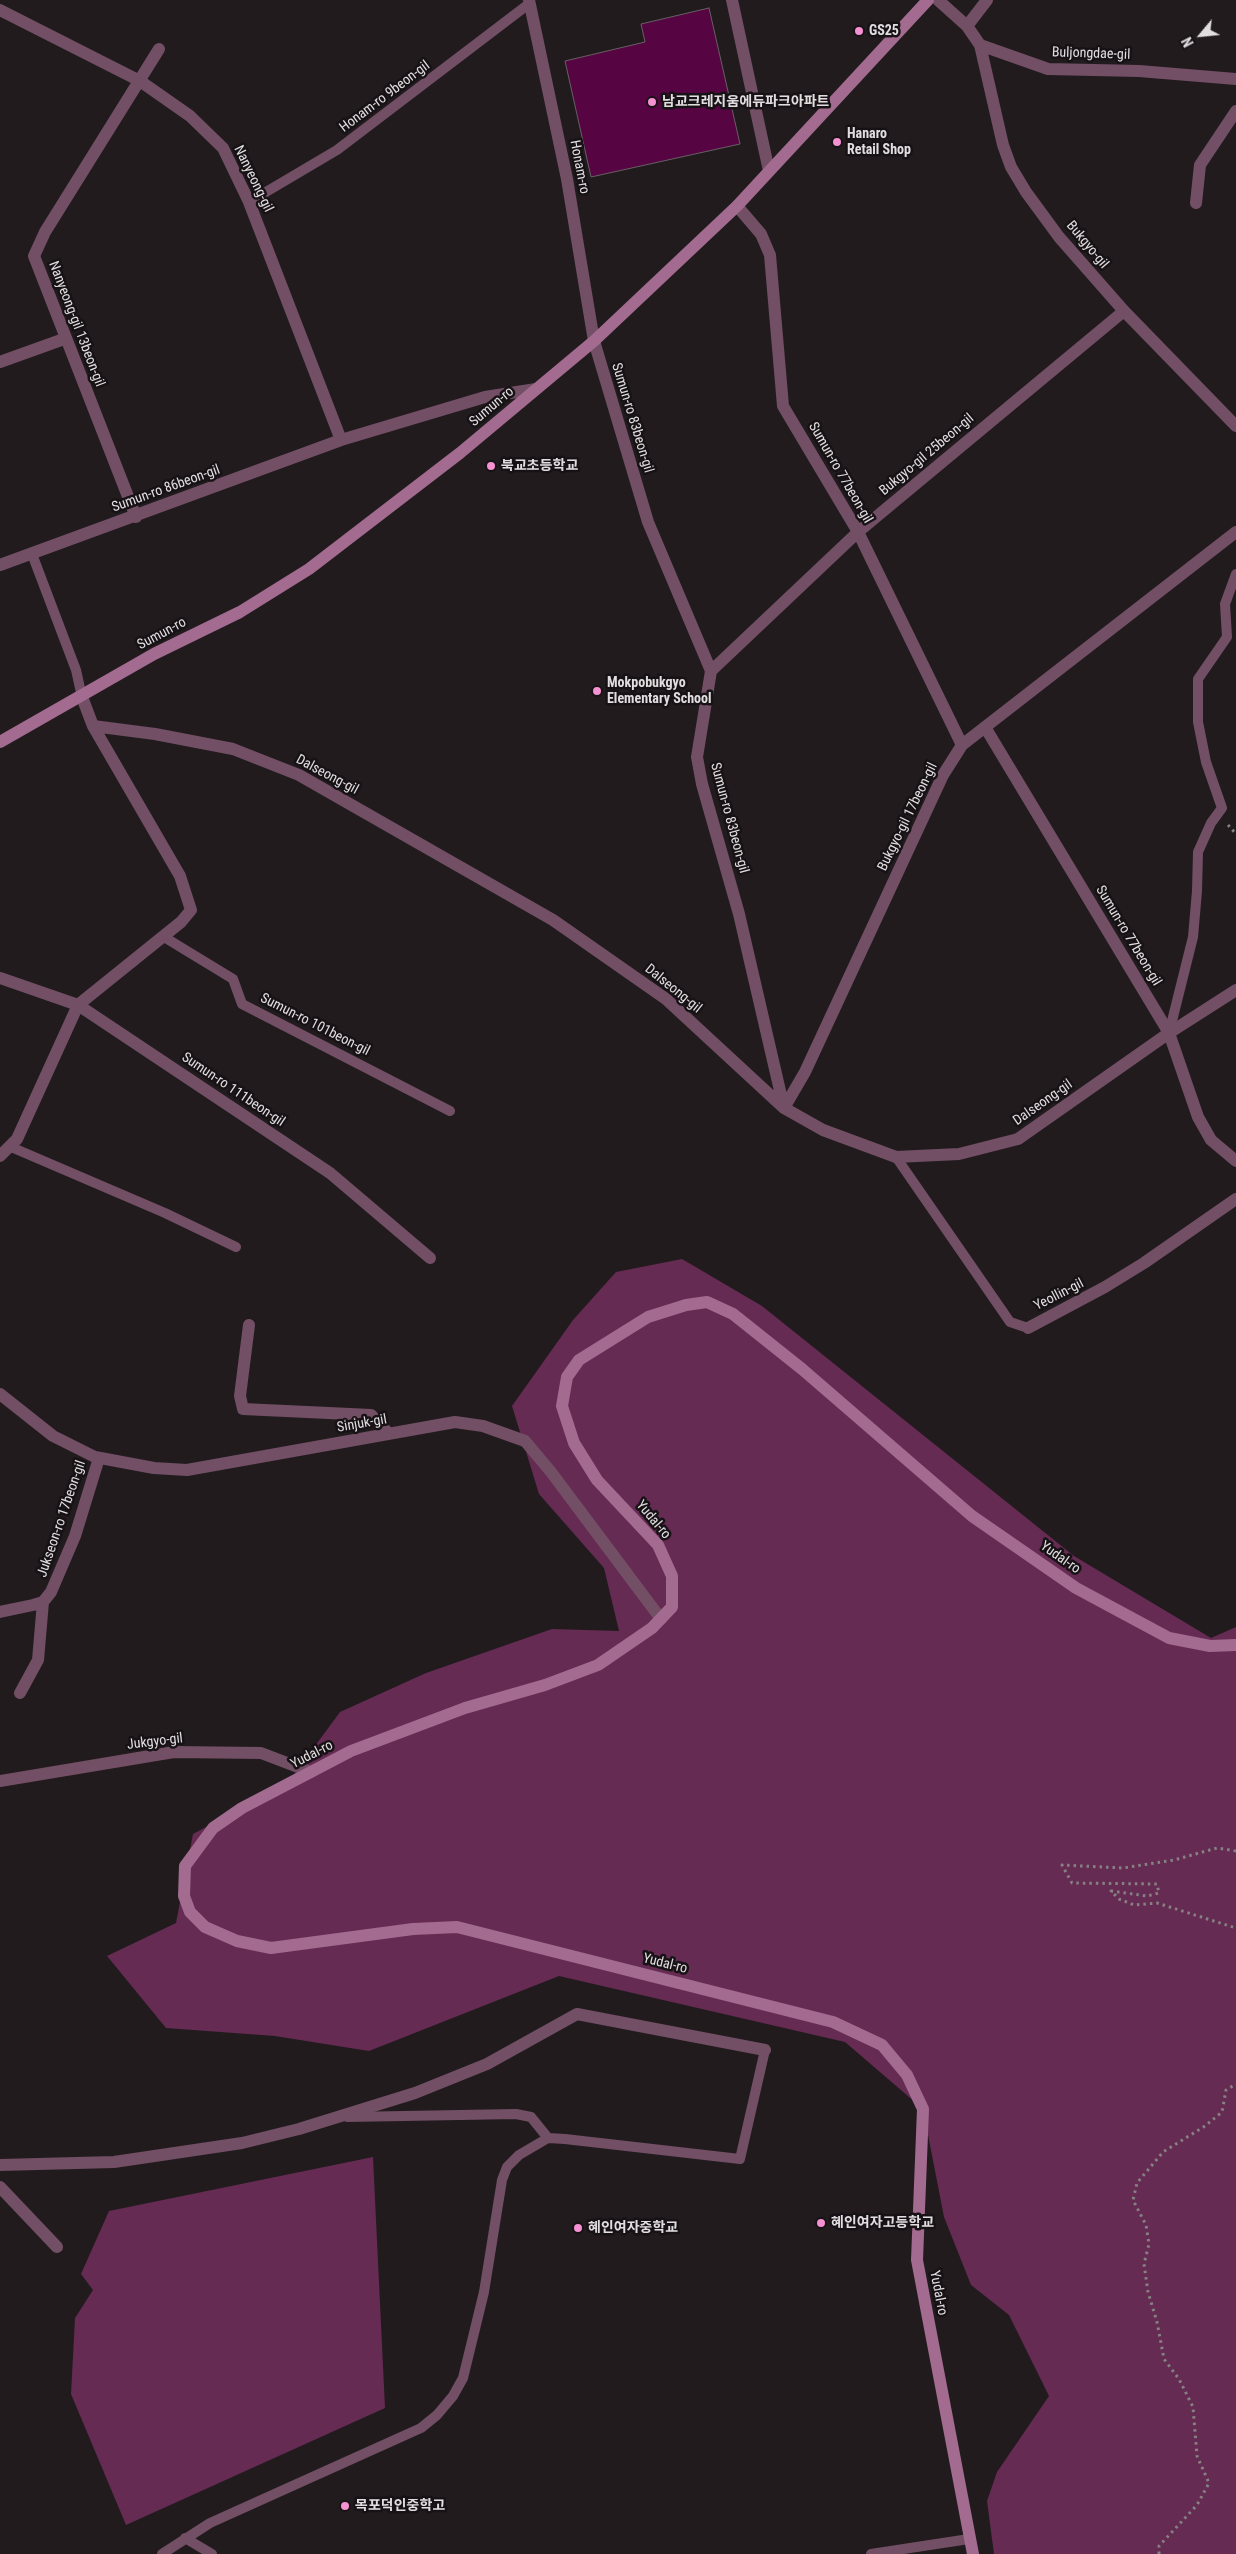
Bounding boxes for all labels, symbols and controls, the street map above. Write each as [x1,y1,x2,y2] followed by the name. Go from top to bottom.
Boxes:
[1176,10,1226,60] north arrow
[869,23,899,39] place label: GS25
[853,25,865,37] marker: GS25
[1179,35,1197,50] text: N
[1051,44,1131,64] street label: Buljongdae-gil
[337,58,433,136] street label: Honam-ro 9beon-gil
[662,94,829,110] place label: 남교크레지움에듀파크아파트
[646,96,658,108] marker: 남교크레지움에듀파크아파트
[847,126,911,158] place label: Hanaro Retail Shop
[831,136,843,148] marker: Hanaro Retail Shop
[566,139,592,195] street label: Honam-ro
[230,143,276,215] street label: Nanyeong-gil
[1062,218,1112,272] street label: Bukgyo-gil
[44,259,108,389] street label: Nanyeong-gil 13beon-gil
[607,361,657,475] street label: Sumun-ro 83beon-gil
[466,384,518,430] street label: Sumun-ro
[876,411,978,499] street label: Bukgyo-gil 25beon-gil
[804,419,876,527] street label: Sumun-ro 77beon-gil
[501,458,578,474] place label: 북교초등학교
[485,460,497,472] marker: 북교초등학교
[110,462,222,516] street label: Sumun-ro 86beon-gil
[135,614,189,654] street label: Sumun-ro
[607,675,712,708] place label: Mokpobukgyo Elementary School
[591,685,603,697] marker: Mokpobukgyo Elementary School
[293,752,361,798] street label: Dalseong-gil
[875,760,941,874] street label: Bukgyo-gil 17beon-gil
[706,761,752,875] street label: Sumun-ro 83beon-gil
[1091,883,1165,989] street label: Sumun-ro 77beon-gil
[641,961,705,1017] street label: Dalseong-gil
[257,990,373,1060] street label: Sumun-ro 101beon-gil
[178,1049,288,1131] street label: Sumun-ro 111beon-gil
[1010,1077,1076,1129] street label: Dalseong-gil
[1031,1275,1087,1315] street label: Yeollin-gil
[336,1411,388,1437] street label: Sinjuk-gil
[34,1458,90,1580] street label: Jukseon-ro 17beon-gil
[632,1497,674,1543] street label: Yudal-ro
[1037,1538,1083,1578] street label: Yudal-ro
[126,1730,184,1754] street label: Jukgyo-gil
[288,1737,336,1773] street label: Yudal-ro
[641,1950,689,1978] street label: Yudal-ro
[831,2215,934,2231] place label: 혜인여자고등학교
[815,2217,827,2229] marker: 혜인여자고등학교
[588,2220,678,2236] place label: 혜인여자중학교
[572,2222,584,2234] marker: 혜인여자중학교
[925,2269,951,2317] street label: Yudal-ro
[355,2498,445,2514] place label: 목포덕인중학고
[339,2500,351,2512] marker: 목포덕인중학고

